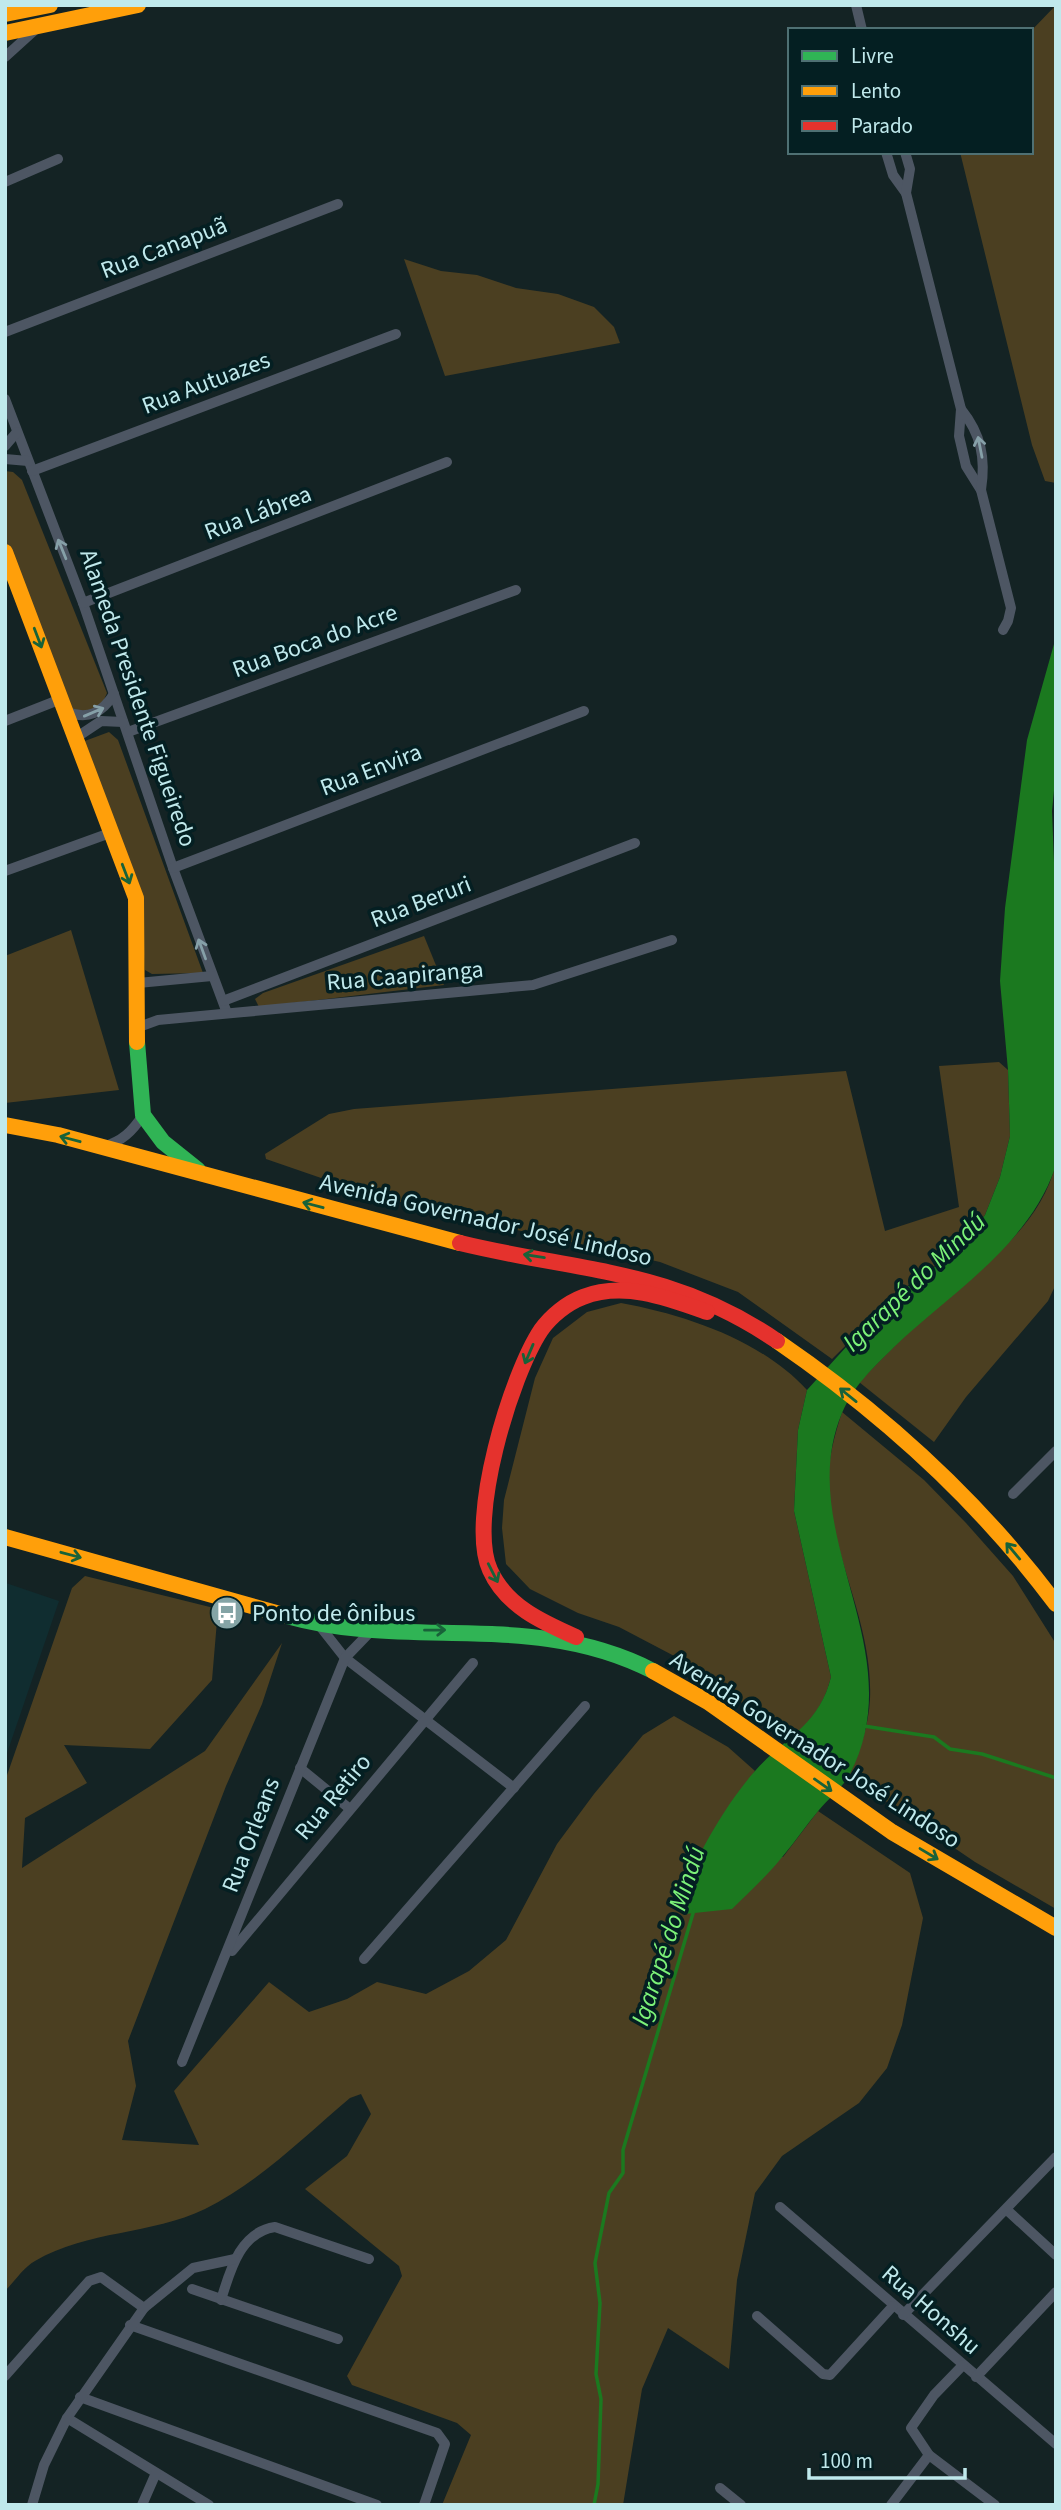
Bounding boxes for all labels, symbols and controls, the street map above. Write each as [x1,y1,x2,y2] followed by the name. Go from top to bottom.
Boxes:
[788,28,1033,154] legend
[851,41,894,71] text: Livre
[851,76,901,106] text: Lento
[851,111,913,141] text: Parado
[96,208,232,288] street label: Rua Canapuã
[137,343,275,423] street label: Rua Autuazes
[973,436,987,459] one-way arrow
[199,477,317,549] street label: Rua Lábrea
[55,539,68,561] one-way arrow
[71,544,205,852] street label: Alameda Presidente Figueiredo
[228,595,402,687] street label: Rua Boca do Acre
[33,627,45,649] one-way arrow
[82,705,104,718] one-way arrow
[315,735,427,805] street label: Rua Envira
[121,863,134,885] one-way arrow
[366,867,476,937] street label: Rua Beruri
[195,938,207,960] one-way arrow
[325,952,485,1000] street label: Rua Caapiranga
[59,1131,81,1144] one-way arrow
[316,1165,656,1275] street label: Avenida Governador José Lindoso
[302,1198,325,1211] one-way arrow
[834,1204,994,1360] water label: Igarapé do Mindú
[523,1249,546,1262] one-way arrow
[522,1343,535,1365] one-way arrow
[839,1387,857,1403] one-way arrow
[1006,1542,1021,1560] one-way arrow
[60,1549,82,1562] one-way arrow
[486,1562,500,1583] one-way arrow
[208,1594,246,1632] bus stop icon: Ponto de ônibus
[252,1596,415,1631] place label: Ponto de ônibus
[424,1624,447,1637] one-way arrow
[663,1643,967,1857] street label: Avenida Governador José Lindoso
[286,1746,380,1848] street label: Rua Retiro
[213,1772,289,1898] street label: Rua Orleans
[813,1778,832,1792] one-way arrow
[622,1842,714,2030] water label: Igarapé do Mindú
[919,1847,939,1861] one-way arrow
[874,2257,988,2363] street label: Rua Honshu
[809,2436,965,2480] scale bar
[820,2446,873,2476] text: 100 m

